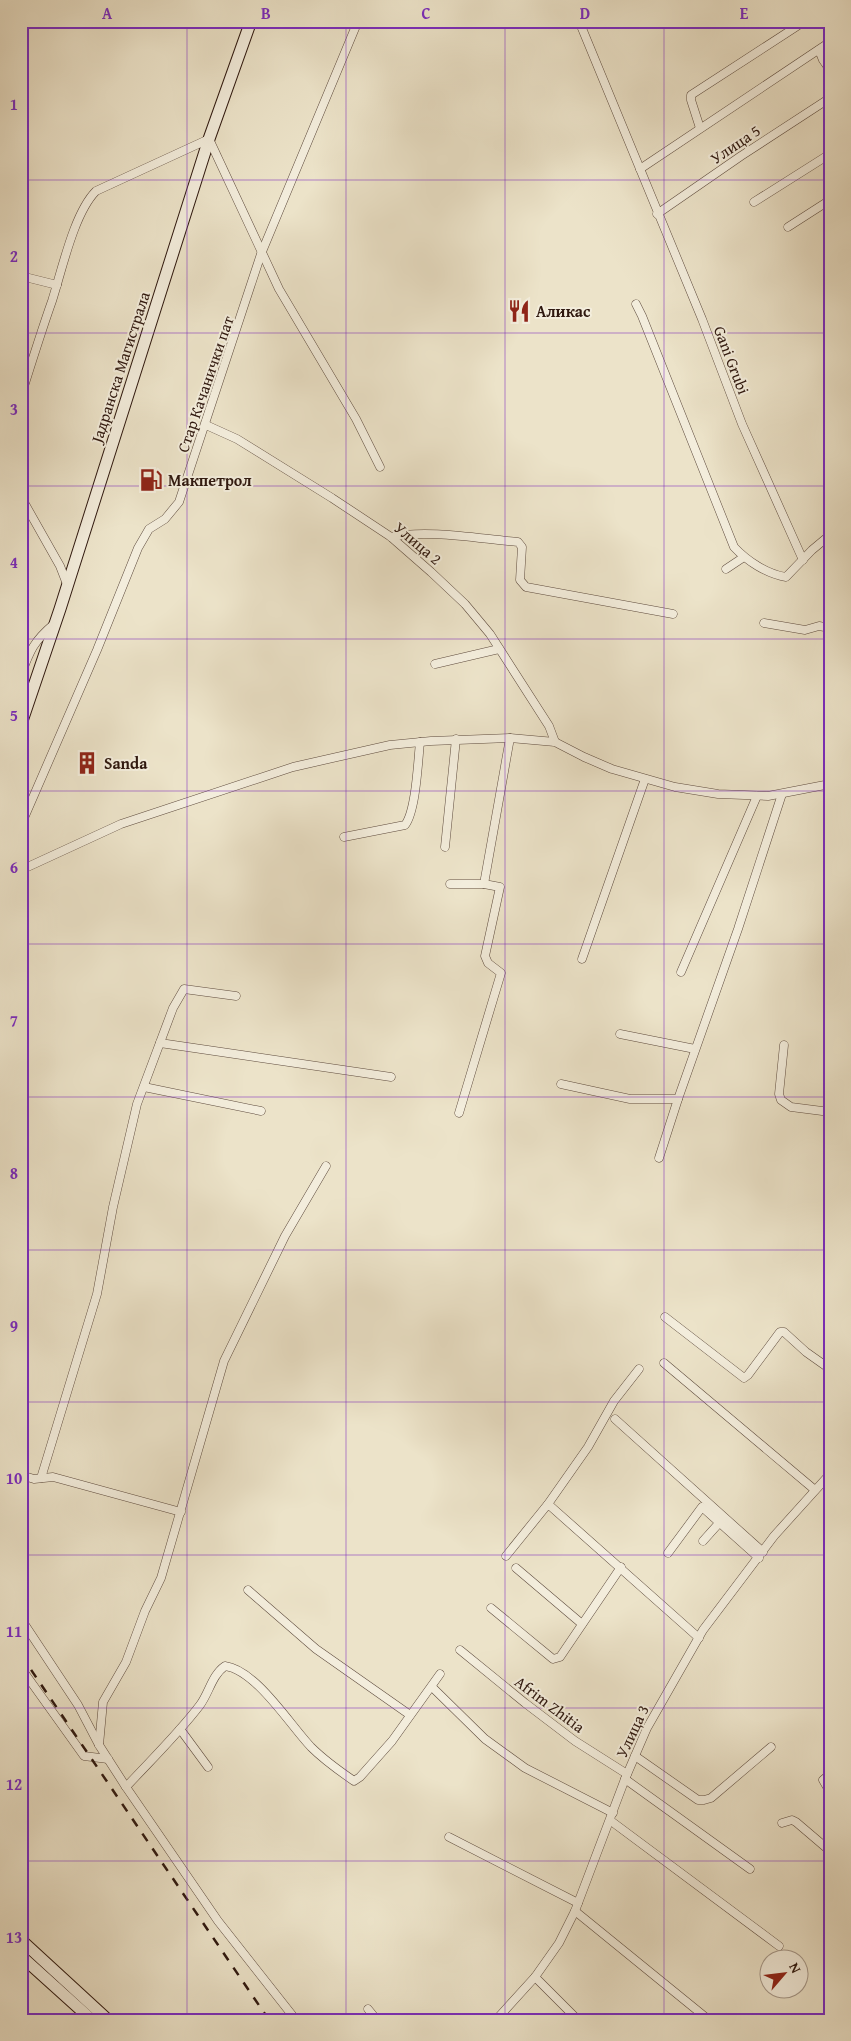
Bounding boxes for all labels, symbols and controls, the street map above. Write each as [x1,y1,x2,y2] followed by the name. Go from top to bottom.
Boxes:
[102,1,113,25] text: A
[261,1,271,25] text: B
[421,1,431,25] text: C
[580,1,590,25] text: D
[740,1,749,25] text: E
[10,92,18,116] text: 1
[705,118,765,170] street label: Улица 5
[10,244,18,268] text: 2
[84,288,156,447] street label: Јадранска Магистрала
[506,298,532,324] restaurant icon: Аликас
[536,299,591,323] place label: Аликас
[170,312,240,455] street label: Стар Качанички пат
[708,322,756,398] street label: Gani Grubi
[10,397,18,421] text: 3
[138,467,164,493] fuel station icon: Макпетрол
[168,468,252,492] place label: Макпетрол
[389,516,447,570] street label: Улица 2
[10,550,18,574] text: 4
[10,703,18,727] text: 5
[74,750,100,776] building icon: Sanda
[104,751,148,775] place label: Sanda
[10,855,18,879] text: 6
[10,1008,18,1032] text: 7
[10,1161,18,1185] text: 8
[10,1314,18,1338] text: 9
[6,1466,22,1490] text: 10
[6,1619,22,1643] text: 11
[510,1670,590,1739] street label: Afrim Zhitia
[609,1701,655,1761] street label: Улица 3
[6,1772,22,1796] text: 12
[6,1925,22,1949] text: 13
[758,1948,808,1998] north arrow
[784,1959,807,1977] text: N

